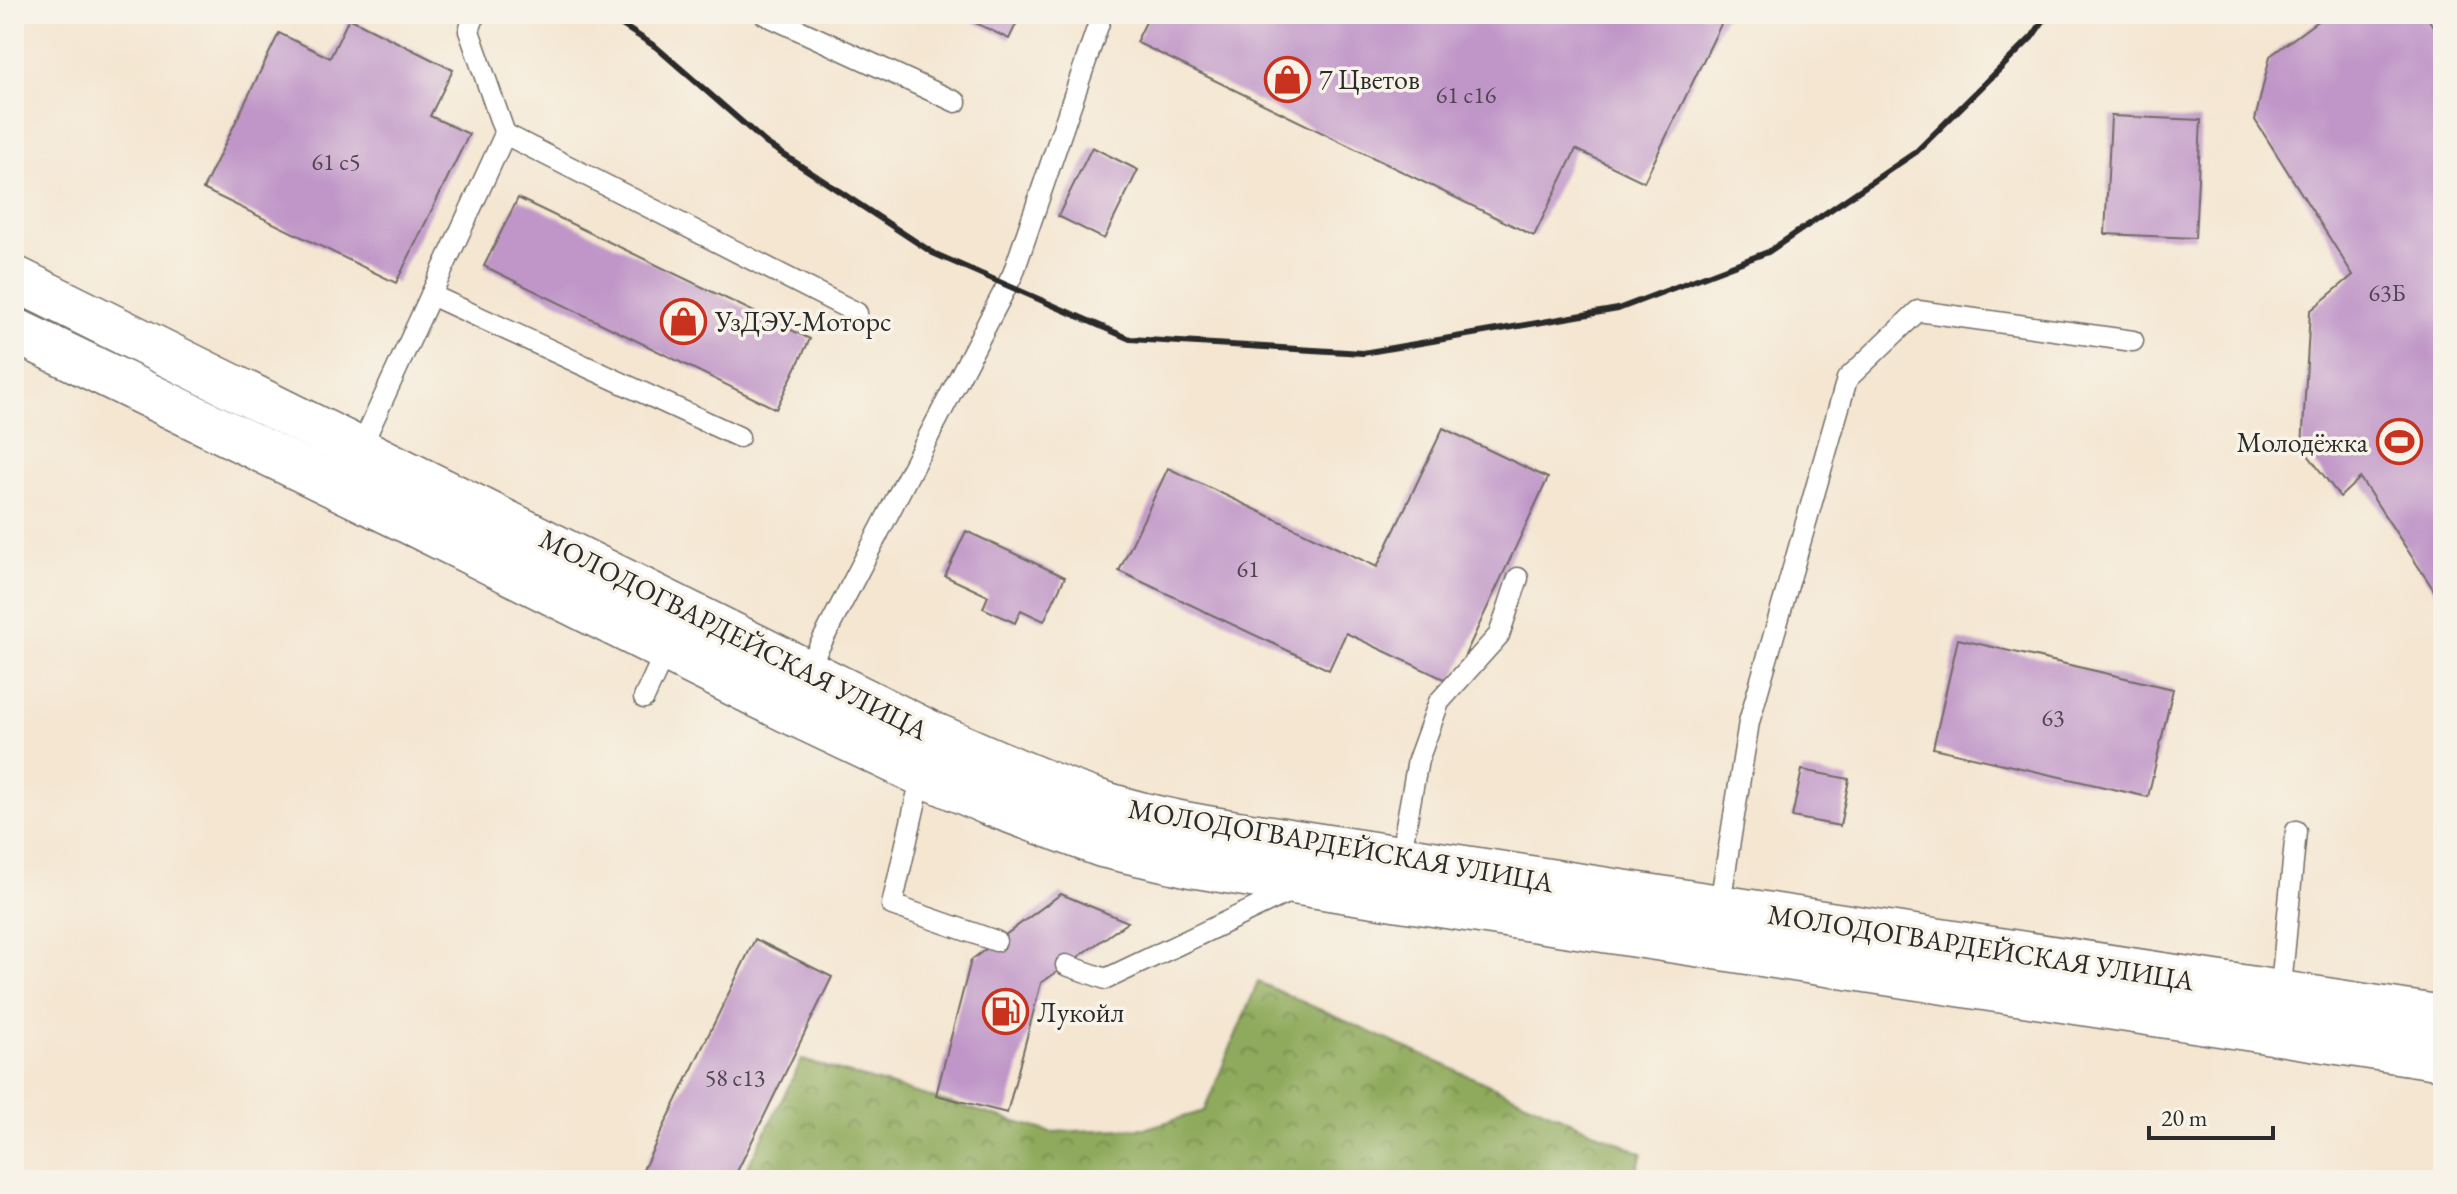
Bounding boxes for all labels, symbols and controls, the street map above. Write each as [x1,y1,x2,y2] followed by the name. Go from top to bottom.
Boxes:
[1264,55,1312,103] shop icon: 7 Цветов
[1319,61,1420,97] place label: 7 Цветов
[1436,79,1496,110] house number: 61 с16
[311,146,361,177] house number: 61 с5
[2368,277,2406,308] house number: 63Б
[660,297,708,345] shop icon: УзДЭУ-Моторс
[714,303,891,339] place label: УзДЭУ-Моторс
[2375,418,2423,466] sports icon: Молодёжка
[2237,424,2369,460] place label: Молодёжка
[534,520,935,748] street label: МОЛОДОГВАРДЕЙСКАЯ УЛИЦА
[1236,553,1260,584] house number: 61
[2041,702,2065,733] house number: 63
[1126,790,1557,900] street label: МОЛОДОГВАРДЕЙСКАЯ УЛИЦА
[1765,895,2197,999] street label: МОЛОДОГВАРДЕЙСКАЯ УЛИЦА
[982,988,1030,1036] fuel station icon: Лукойл
[1037,994,1124,1030] place label: Лукойл
[705,1062,765,1093] house number: 58 с13
[2149,1090,2273,1140] scale bar
[2161,1102,2208,1133] text: 20 m

